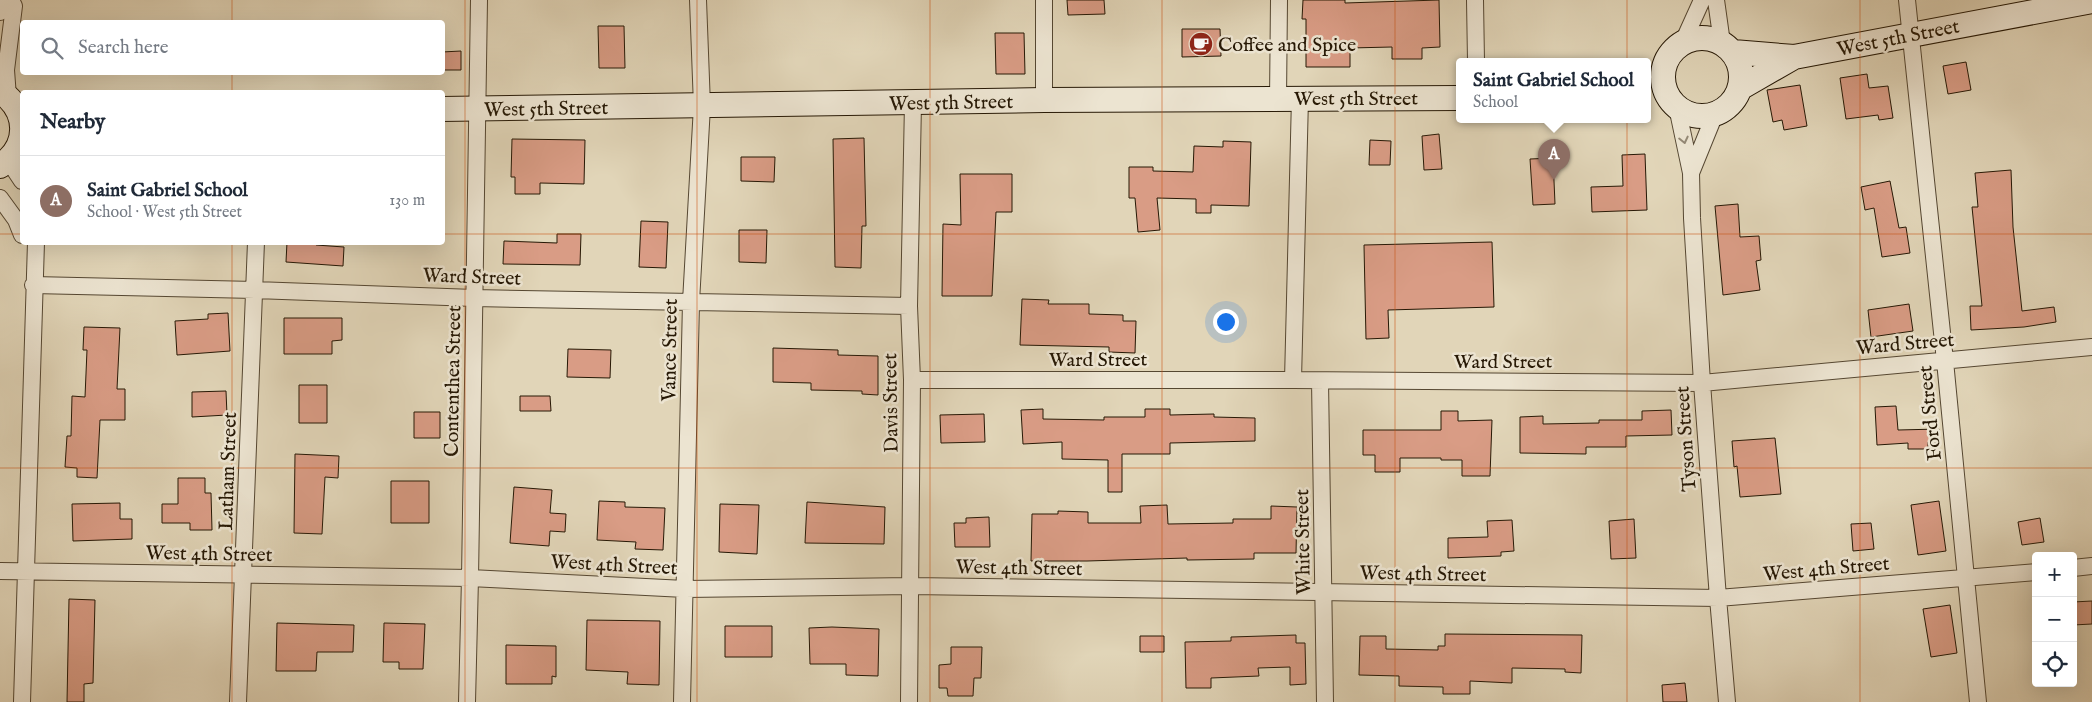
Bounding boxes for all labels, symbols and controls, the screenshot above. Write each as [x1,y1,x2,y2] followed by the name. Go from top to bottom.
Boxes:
[1835,14,1962,63] street label: West 5th Street
[20,20,445,75] search box
[1188,31,1214,57] cafe icon: Coffee and Spice
[1218,33,1356,58] place label: Coffee and Spice
[38,34,66,62] icon: search
[78,36,169,60] text: Search here
[1456,58,1651,123] popup
[1473,69,1634,93] text: Saint Gabriel School
[1294,87,1418,112] street label: West 5th Street
[889,90,1014,117] street label: West 5th Street
[1473,93,1518,113] text: School
[484,96,609,123] street label: West 5th Street
[40,109,105,136] text: Nearby
[1678,136,1689,145] one-way arrow
[1538,139,1570,180] pin: A
[87,179,248,203] text: Saint Gabriel School
[51,191,61,211] text: A
[389,191,425,211] text: 130 m
[87,203,242,223] text: School · West 5th Street
[422,263,522,292] street label: Ward Street
[657,298,684,403] street label: Vance Street
[440,305,467,457] street label: Contenthea Street
[1213,309,1239,335] your location
[1855,328,1955,361] street label: Ward Street
[1049,348,1147,373] street label: Ward Street
[1454,350,1552,375] street label: Ward Street
[878,353,905,453] street label: Davis Street
[1913,364,1948,462] street label: Ford Street
[1670,385,1703,493] street label: Tyson Street
[214,411,243,531] street label: Latham Street
[1290,489,1317,595] street label: White Street
[145,541,273,568] street label: West 4th Street
[550,550,678,581] street label: West 4th Street
[1762,552,1891,587] street label: West 4th Street
[2032,552,2077,687] map controls
[2032,552,2077,597] button: +
[955,555,1083,582] street label: West 4th Street
[1359,561,1487,588] street label: West 4th Street
[2032,597,2077,642] button: −
[2032,642,2077,687] button: locate

